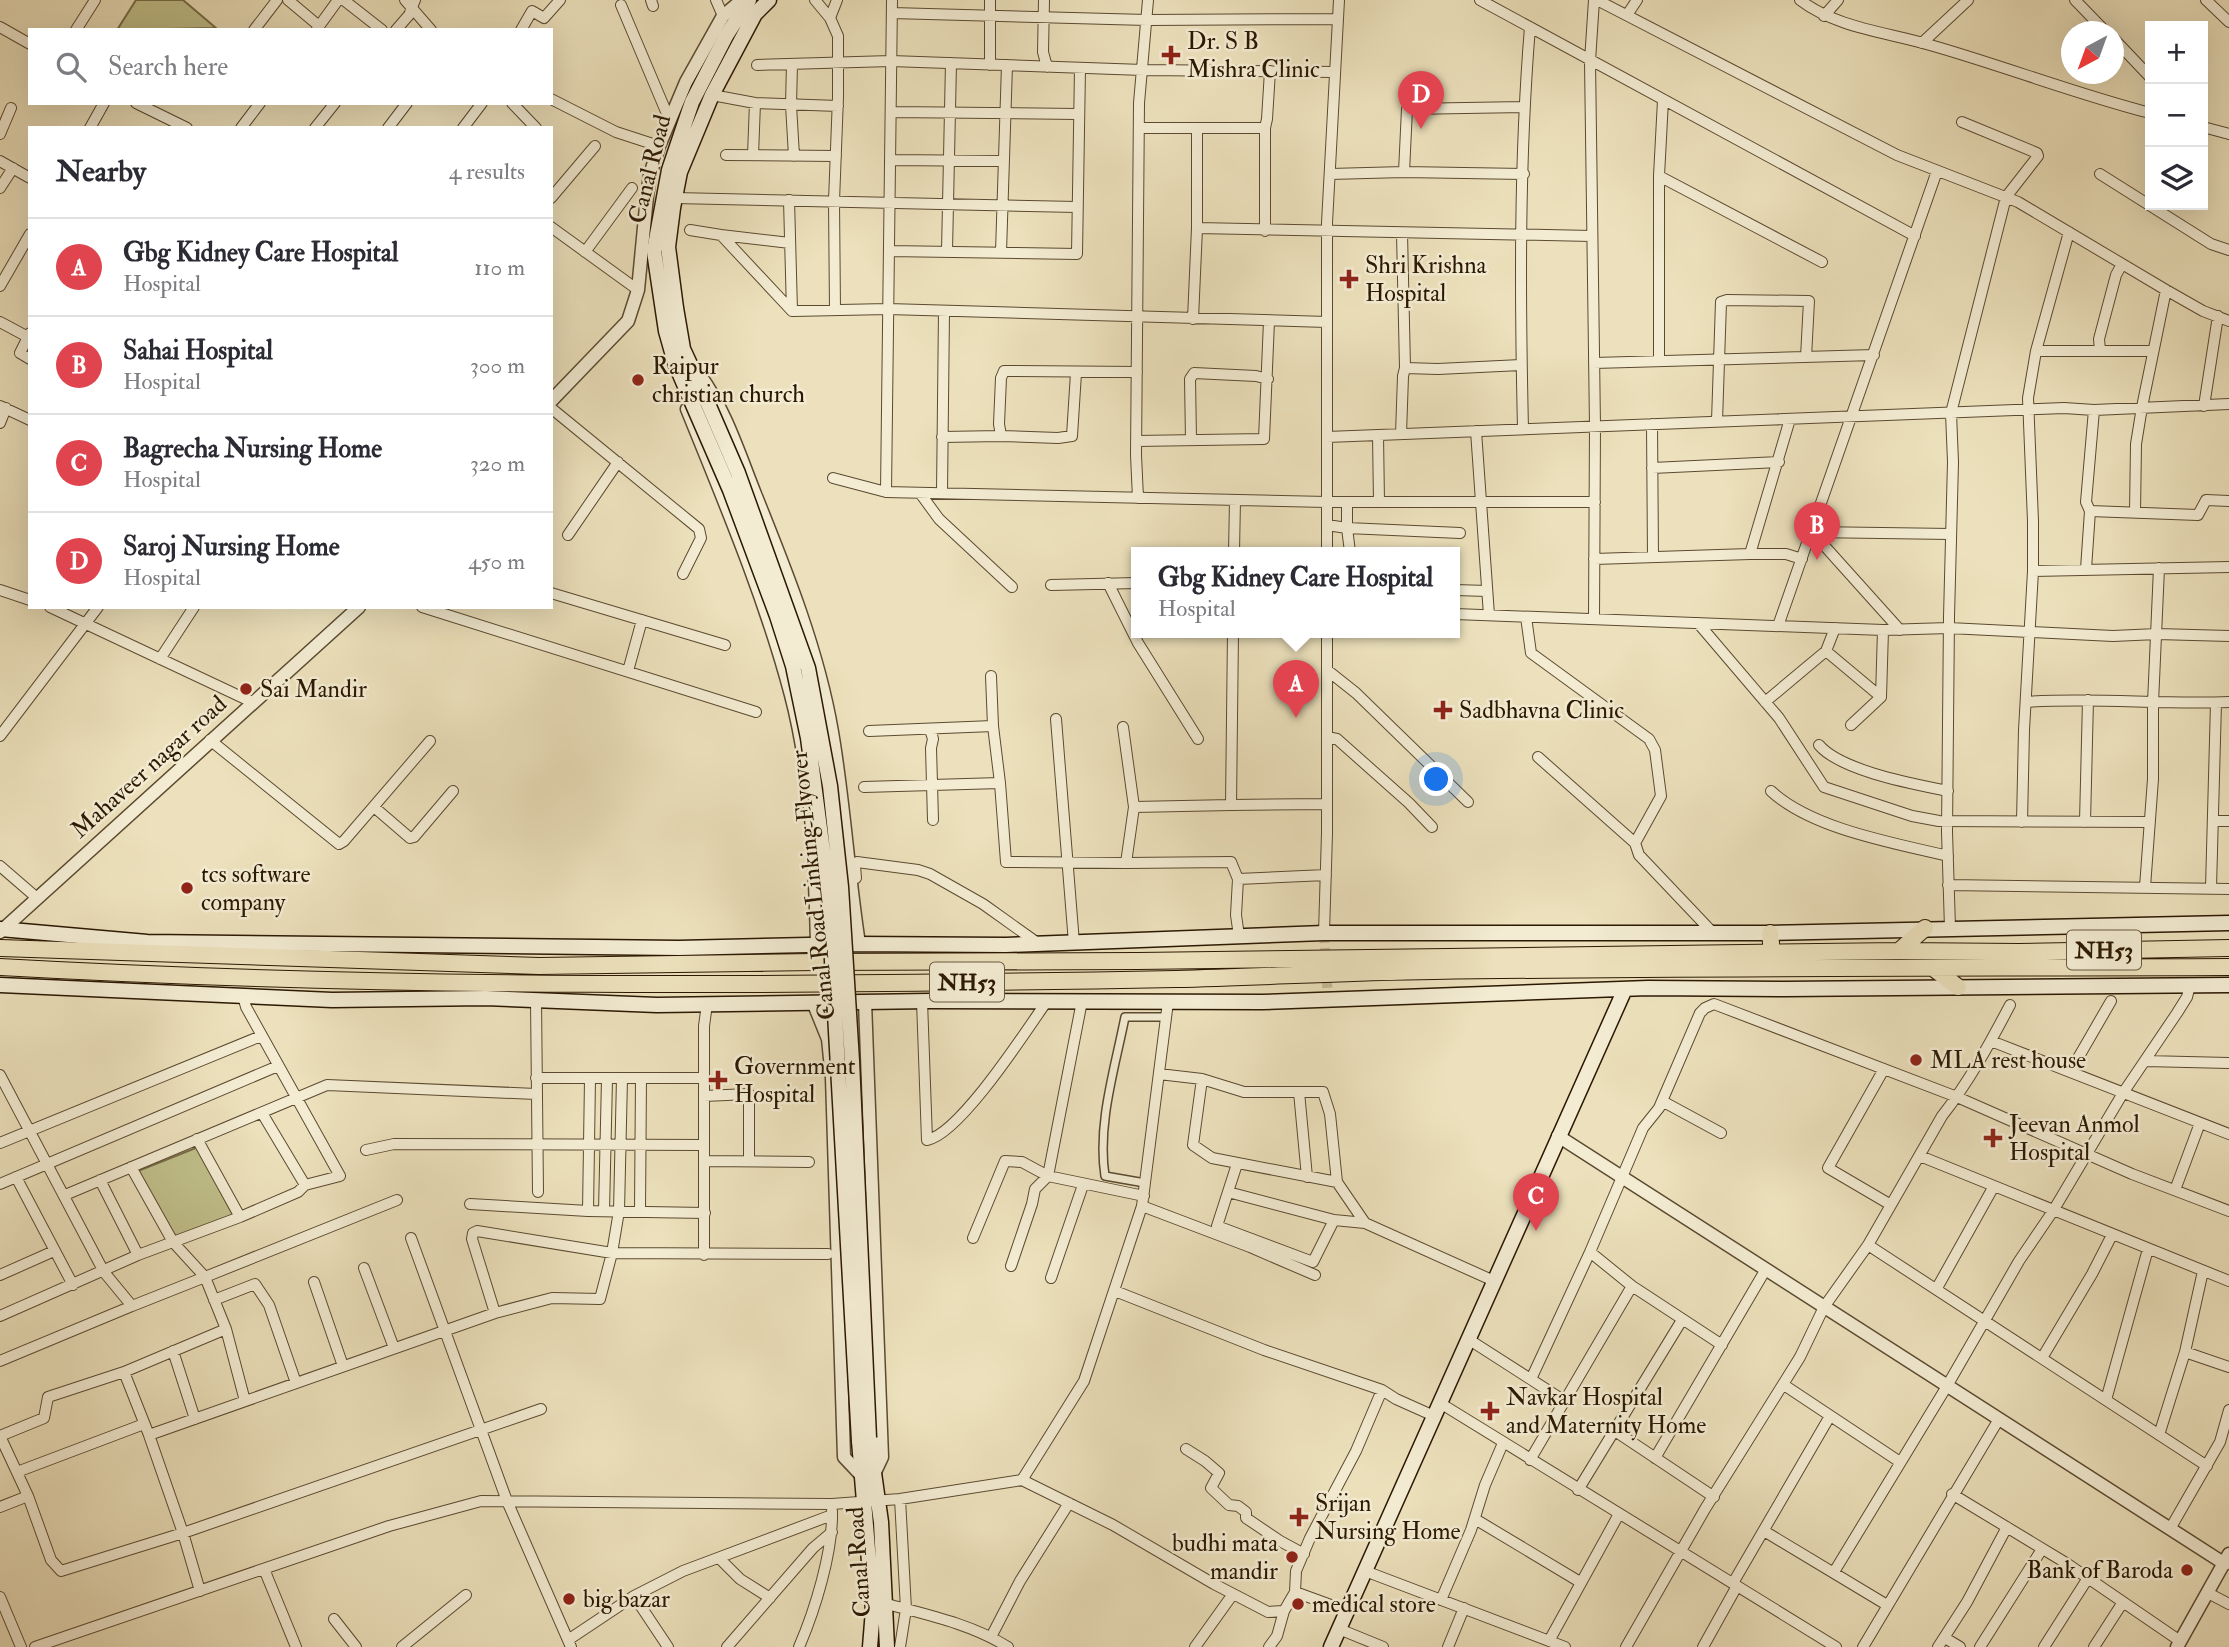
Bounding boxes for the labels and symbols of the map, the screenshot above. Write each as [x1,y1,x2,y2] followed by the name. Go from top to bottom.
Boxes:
[2061,21,2124,84] north arrow
[1187,26,1320,85] place label: Dr. S B Mishra Clinic
[1161,45,1181,65] marker: Dr. S B Mishra Clinic
[1398,71,1444,129] pin: D
[622,111,679,227] street label: Canal Road
[1365,250,1488,309] place label: Shri Krishna Hospital
[1339,269,1359,289] marker: Shri Krishna Hospital
[652,351,805,410] place label: Raipur christian church
[630,372,646,388] marker: Raipur christian church
[1794,502,1840,560] pin: B
[1273,660,1319,718] pin: A
[260,674,367,705] place label: Sai Mandir
[238,681,254,697] marker: Sai Mandir
[65,689,234,845] street label: Mahaveer nagar road
[1459,695,1624,726] place label: Sadbhavna Clinic
[1433,700,1453,720] marker: Sadbhavna Clinic
[783,748,843,1022] street label: Canal Road Linking Flyover
[1419,762,1453,796] your location
[201,859,311,918] place label: tcs software company
[179,880,195,896] marker: tcs software company
[2067,931,2141,970] road number: NH53
[930,962,1004,1001] road number: NH53
[1930,1045,2086,1076] place label: MLA rest house
[734,1051,856,1110] place label: Government Hospital
[1908,1052,1924,1068] marker: MLA rest house
[708,1070,728,1090] marker: Government Hospital
[2008,1109,2140,1168] place label: Jeevan Anmol Hospital
[1983,1128,2003,1148] marker: Jeevan Anmol Hospital
[1513,1173,1559,1231] pin: C
[1506,1382,1706,1441] place label: Navkar Hospital and Maternity Home
[1480,1401,1500,1421] marker: Navkar Hospital and Maternity Home
[1315,1488,1461,1547] place label: Srijan Nursing Home
[840,1505,878,1618] street label: Canal Road
[1289,1507,1309,1527] marker: Srijan Nursing Home
[1172,1528,1279,1587] place label: budhi mata mandir
[1284,1549,1300,1565] marker: budhi mata mandir
[2026,1555,2174,1586] place label: Bank of Baroda
[2179,1562,2195,1578] marker: Bank of Baroda
[583,1584,670,1615] place label: big bazar
[1312,1589,1436,1620] place label: medical store
[561,1591,577,1607] marker: big bazar
[1290,1596,1306,1612] marker: medical store

